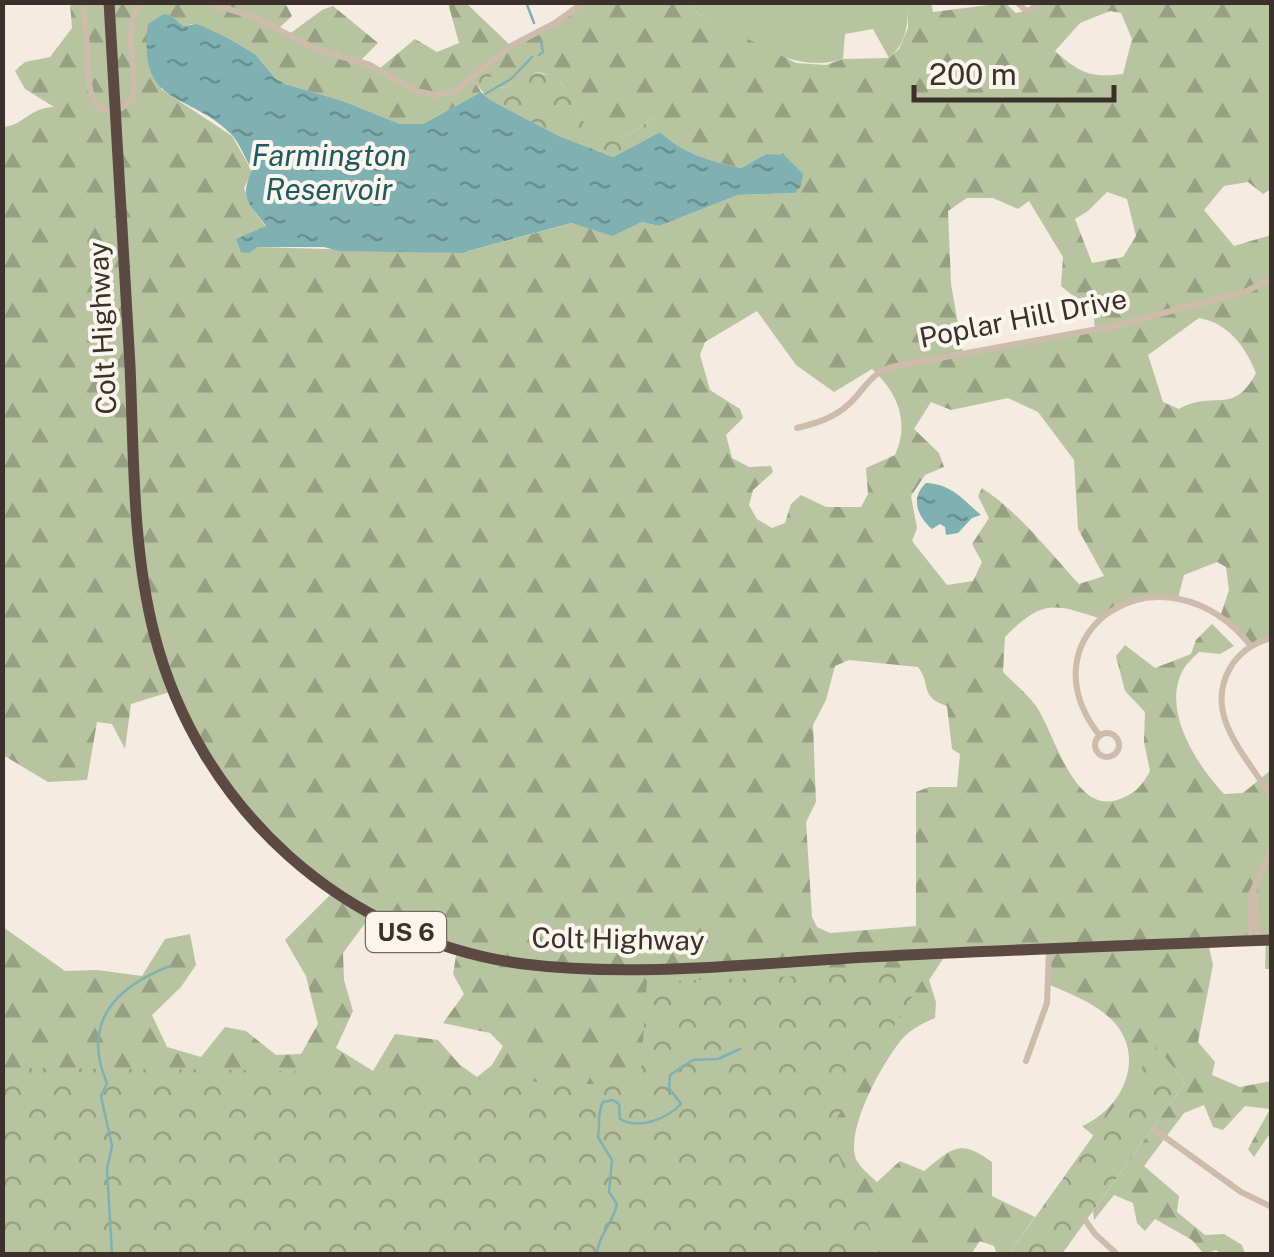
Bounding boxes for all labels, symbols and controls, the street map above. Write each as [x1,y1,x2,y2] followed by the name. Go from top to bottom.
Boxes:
[914,40,1114,102] scale bar
[929,56,1017,92] text: 200 m
[251,137,407,207] water label: Farmington Reservoir
[80,241,123,415] street label: Colt Highway
[916,281,1129,354] street label: Poplar Hill Drive
[366,912,446,952] road number: US 6
[531,920,705,957] street label: Colt Highway

